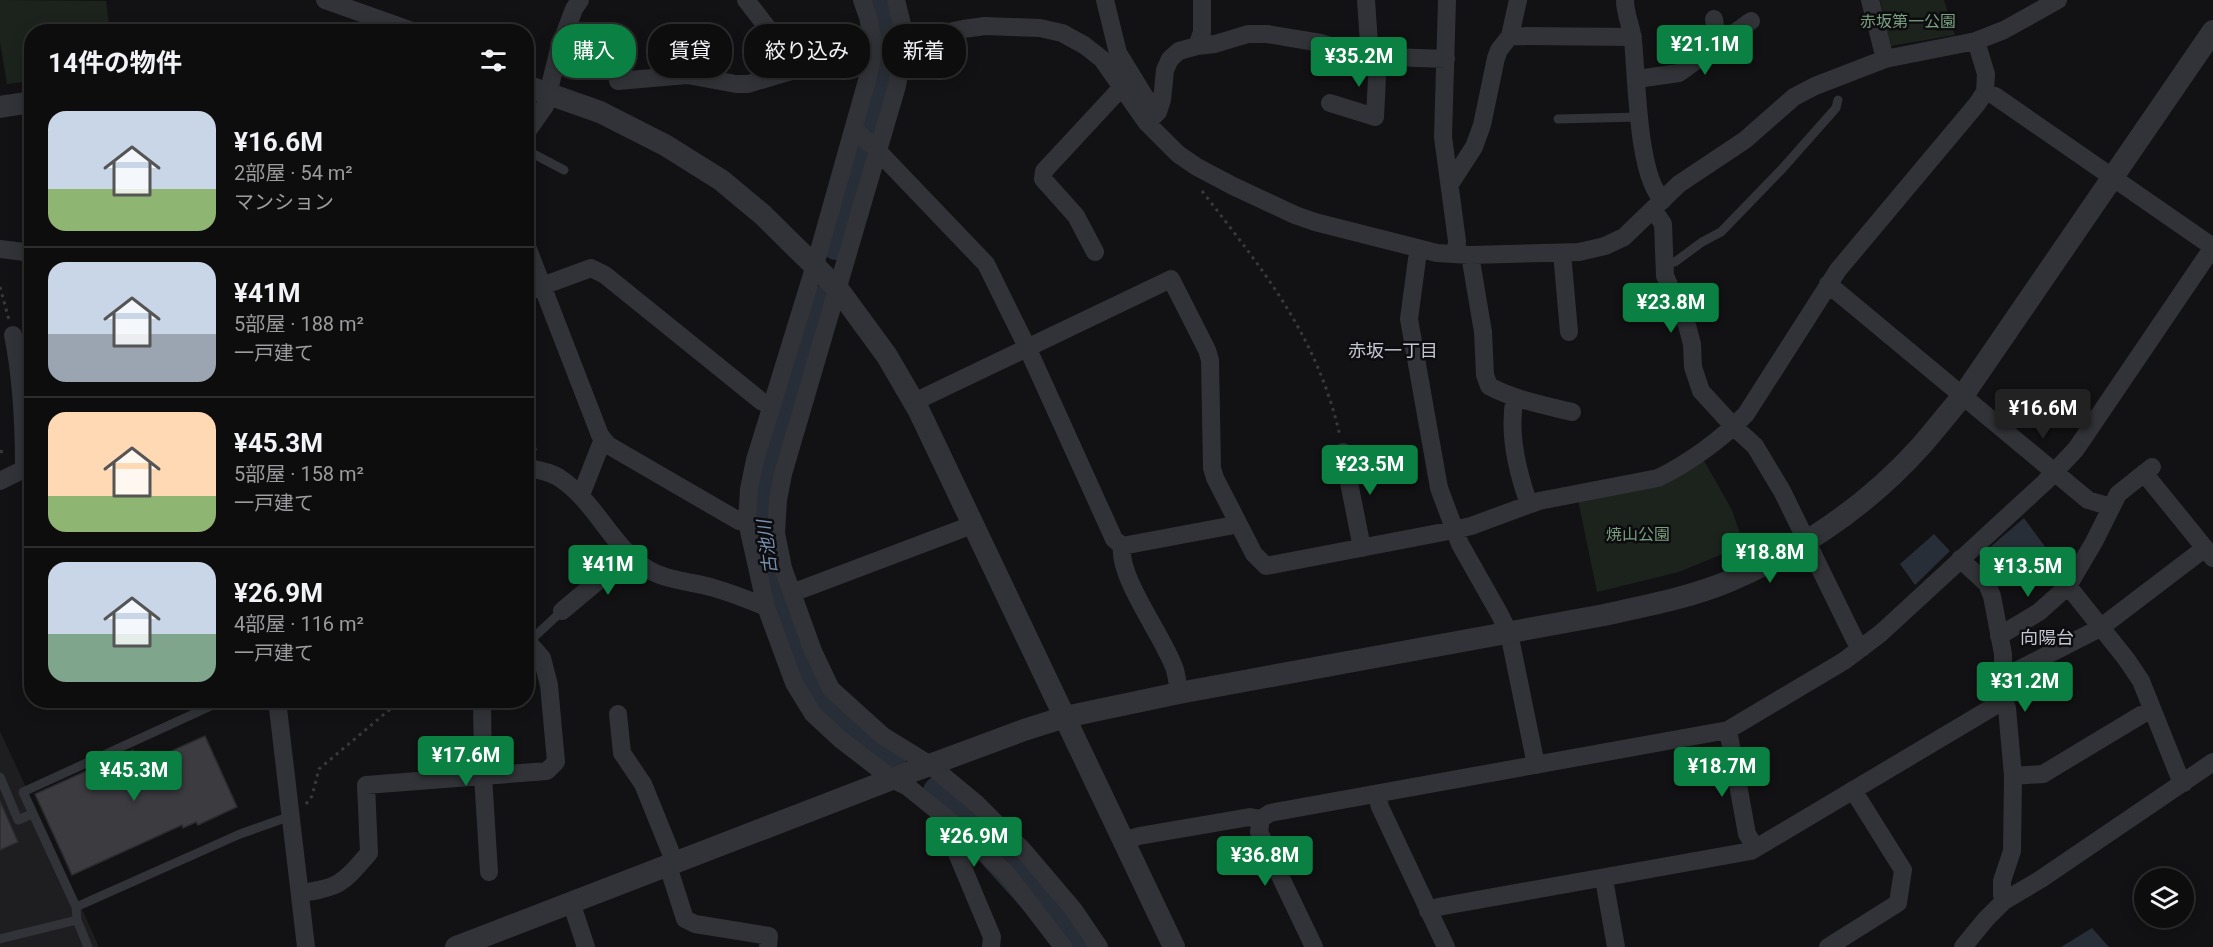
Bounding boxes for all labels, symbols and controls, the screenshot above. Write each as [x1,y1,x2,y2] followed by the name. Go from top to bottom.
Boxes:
[1860,12,1956,31] park label: 赤坂第一公園
[552,24,636,78] chip: 購入
[648,24,732,78] chip: 賃貸
[744,24,870,78] chip: 絞り込み
[882,24,966,78] chip: 新着
[1656,25,1754,76] pin: ¥21.1M
[1671,32,1739,56] text: ¥21.1M
[1310,37,1408,88] pin: ¥35.2M
[477,44,510,77] icon: filters
[1325,44,1393,68] text: ¥35.2M
[48,48,182,78] text: 14件の物件
[234,127,323,157] text: ¥16.6M
[96,135,168,207] icon: home
[234,161,353,185] text: 2部屋 · 54 m²
[234,190,334,214] text: マンション
[234,278,301,308] text: ¥41M
[1622,283,1720,334] pin: ¥23.8M
[96,286,168,358] icon: home
[1637,290,1705,314] text: ¥23.8M
[234,312,364,336] text: 5部屋 · 188 m²
[1348,340,1438,361] district label: 赤坂一丁目
[234,341,314,365] text: 一戸建て
[1994,389,2092,440] pin: ¥16.6M
[2009,396,2077,420] text: ¥16.6M
[234,428,323,458] text: ¥45.3M
[96,436,168,508] icon: home
[1321,445,1419,496] pin: ¥23.5M
[1336,452,1404,476] text: ¥23.5M
[234,462,364,486] text: 5部屋 · 158 m²
[234,491,314,515] text: 一戸建て
[753,517,781,575] water label: 古池川
[1606,525,1670,544] park label: 焼山公園
[1721,533,1819,584] pin: ¥18.8M
[1736,540,1804,564] text: ¥18.8M
[572,545,644,596] pin: ¥41M
[1979,547,2077,598] pin: ¥13.5M
[582,552,634,576] text: ¥41M
[1994,554,2062,578] text: ¥13.5M
[234,578,323,608] text: ¥26.9M
[96,586,168,658] icon: home
[234,612,364,636] text: 4部屋 · 116 m²
[2020,627,2074,648] district label: 向陽台
[234,641,314,665] text: 一戸建て
[1976,662,2074,713] pin: ¥31.2M
[1991,669,2059,693] text: ¥31.2M
[417,736,515,787] pin: ¥17.6M
[432,743,500,767] text: ¥17.6M
[1673,747,1771,798] pin: ¥18.7M
[85,751,183,802] pin: ¥45.3M
[1688,754,1756,778] text: ¥18.7M
[100,758,168,782] text: ¥45.3M
[925,817,1023,868] pin: ¥26.9M
[940,824,1008,848] text: ¥26.9M
[1216,836,1314,887] pin: ¥36.8M
[1231,843,1299,867] text: ¥36.8M
[2134,868,2194,928] map controls
[2134,868,2194,928] button: layers

